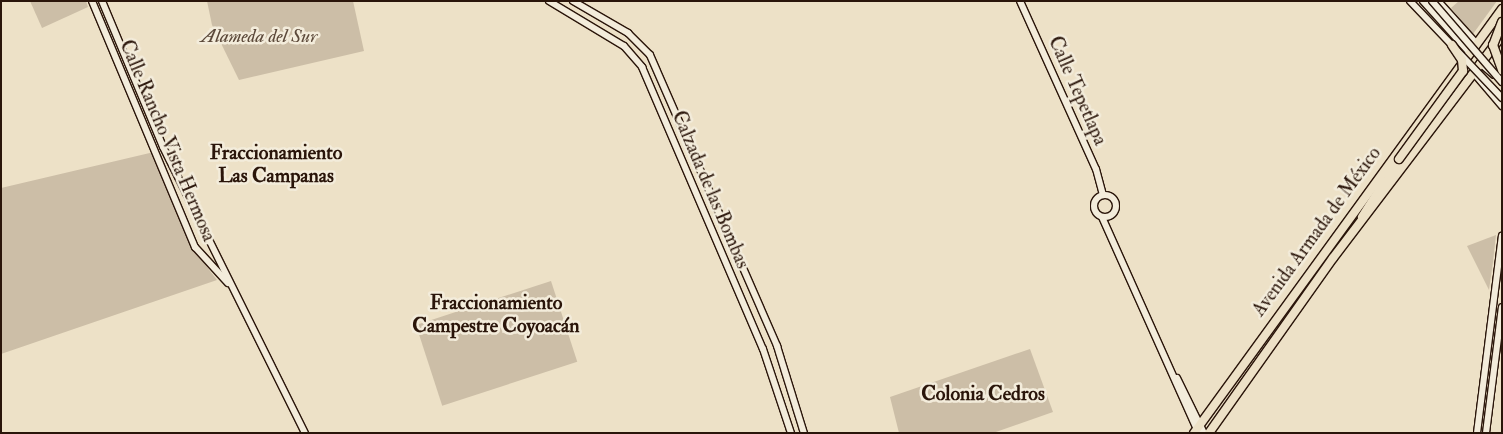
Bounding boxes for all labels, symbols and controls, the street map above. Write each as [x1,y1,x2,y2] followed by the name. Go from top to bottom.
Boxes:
[201,26,317,48] park label: Alameda del Sur
[1043,33,1111,149] street label: Calle Tepetlapa
[114,37,220,245] street label: Calle Rancho Vista Hermosa
[666,108,754,272] street label: Calzada de las Bombas
[210,141,342,188] district label: Fraccionamiento Las Campanas
[1248,143,1386,321] street label: Avenida Armada de México
[412,291,580,338] district label: Fraccionamiento Campestre Coyoacán
[921,381,1045,405] district label: Colonia Cedros

